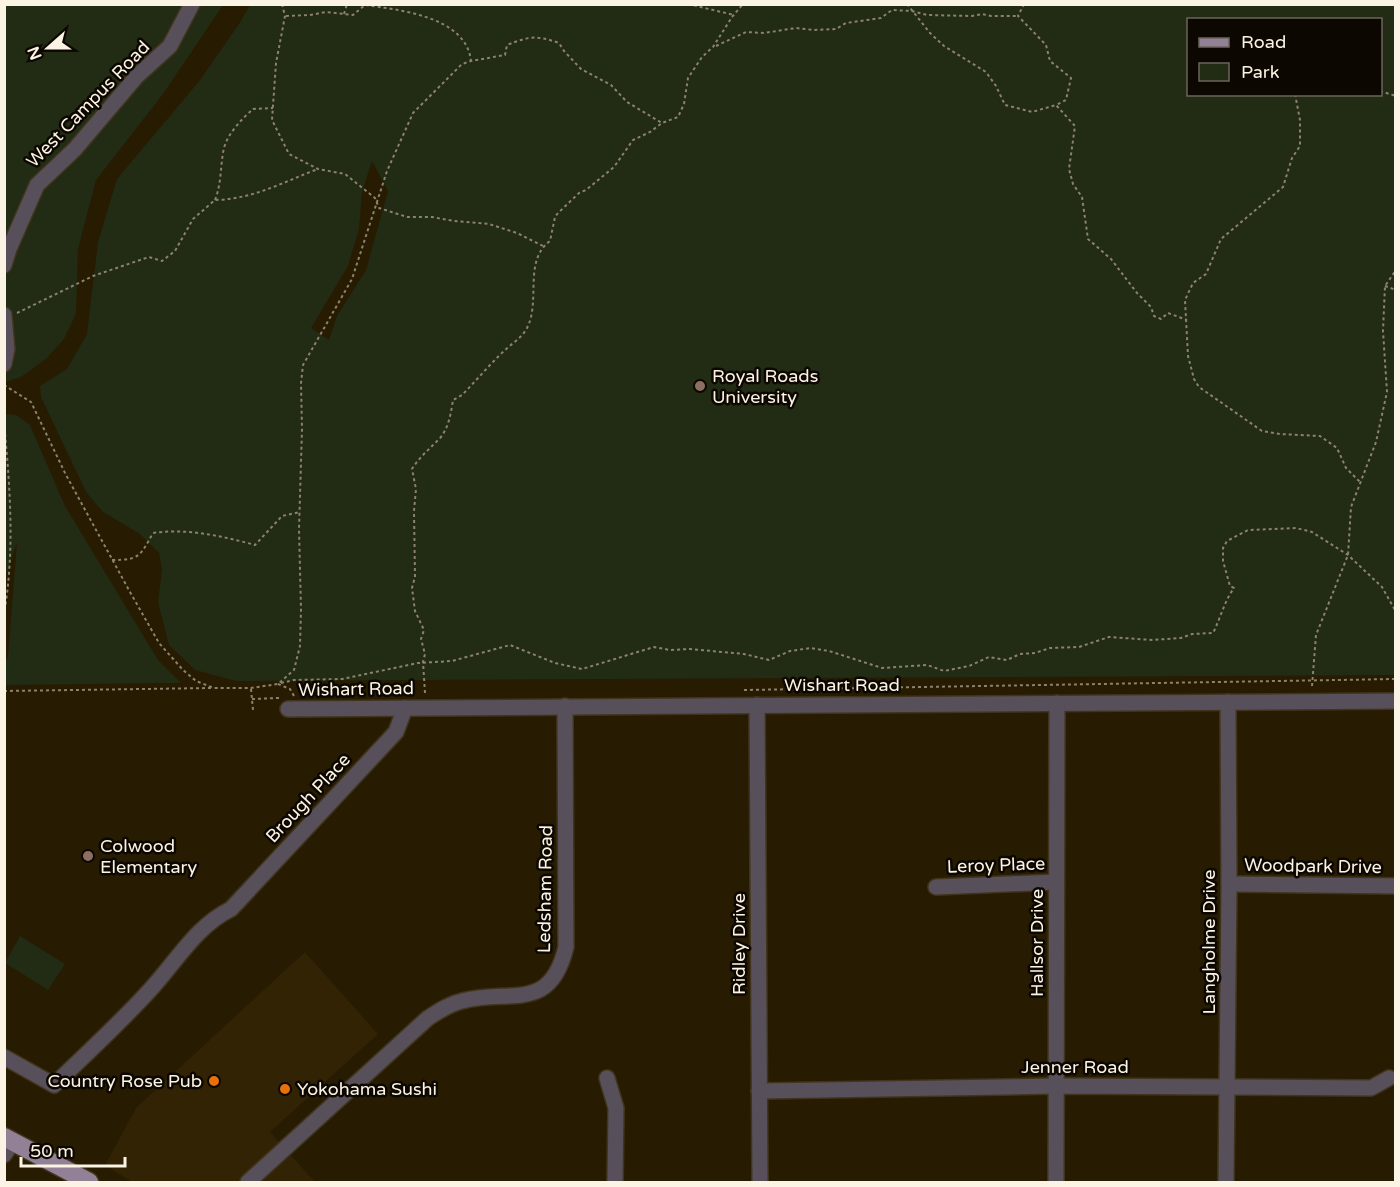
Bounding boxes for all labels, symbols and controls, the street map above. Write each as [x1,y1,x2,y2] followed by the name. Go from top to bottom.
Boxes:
[18,18,78,78] north arrow
[1187,18,1382,96] legend
[1241,31,1286,53] text: Road
[22,36,154,172] street label: West Campus Road
[23,43,47,63] text: N
[1241,61,1280,83] text: Park
[712,365,818,408] place label: Royal Roads University
[693,379,707,393] marker: Royal Roads University
[784,674,900,696] street label: Wishart Road
[298,677,414,701] street label: Wishart Road
[261,749,355,847] street label: Brough Place
[533,825,557,953] street label: Ledsham Road
[100,835,197,878] place label: Colwood Elementary
[81,849,95,863] marker: Colwood Elementary
[946,852,1046,878] street label: Leroy Place
[1244,854,1382,878] street label: Woodpark Drive
[1198,870,1220,1014] street label: Langholme Drive
[1026,889,1048,997] street label: Hallsor Drive
[728,893,750,995] street label: Ridley Drive
[1021,1056,1129,1078] street label: Jenner Road
[47,1070,202,1092] place label: Country Rose Pub
[207,1074,221,1088] marker: Country Rose Pub
[297,1078,437,1100] place label: Yokohama Sushi
[278,1082,292,1096] marker: Yokohama Sushi
[21,1130,124,1168] scale bar
[30,1140,74,1162] text: 50 m

